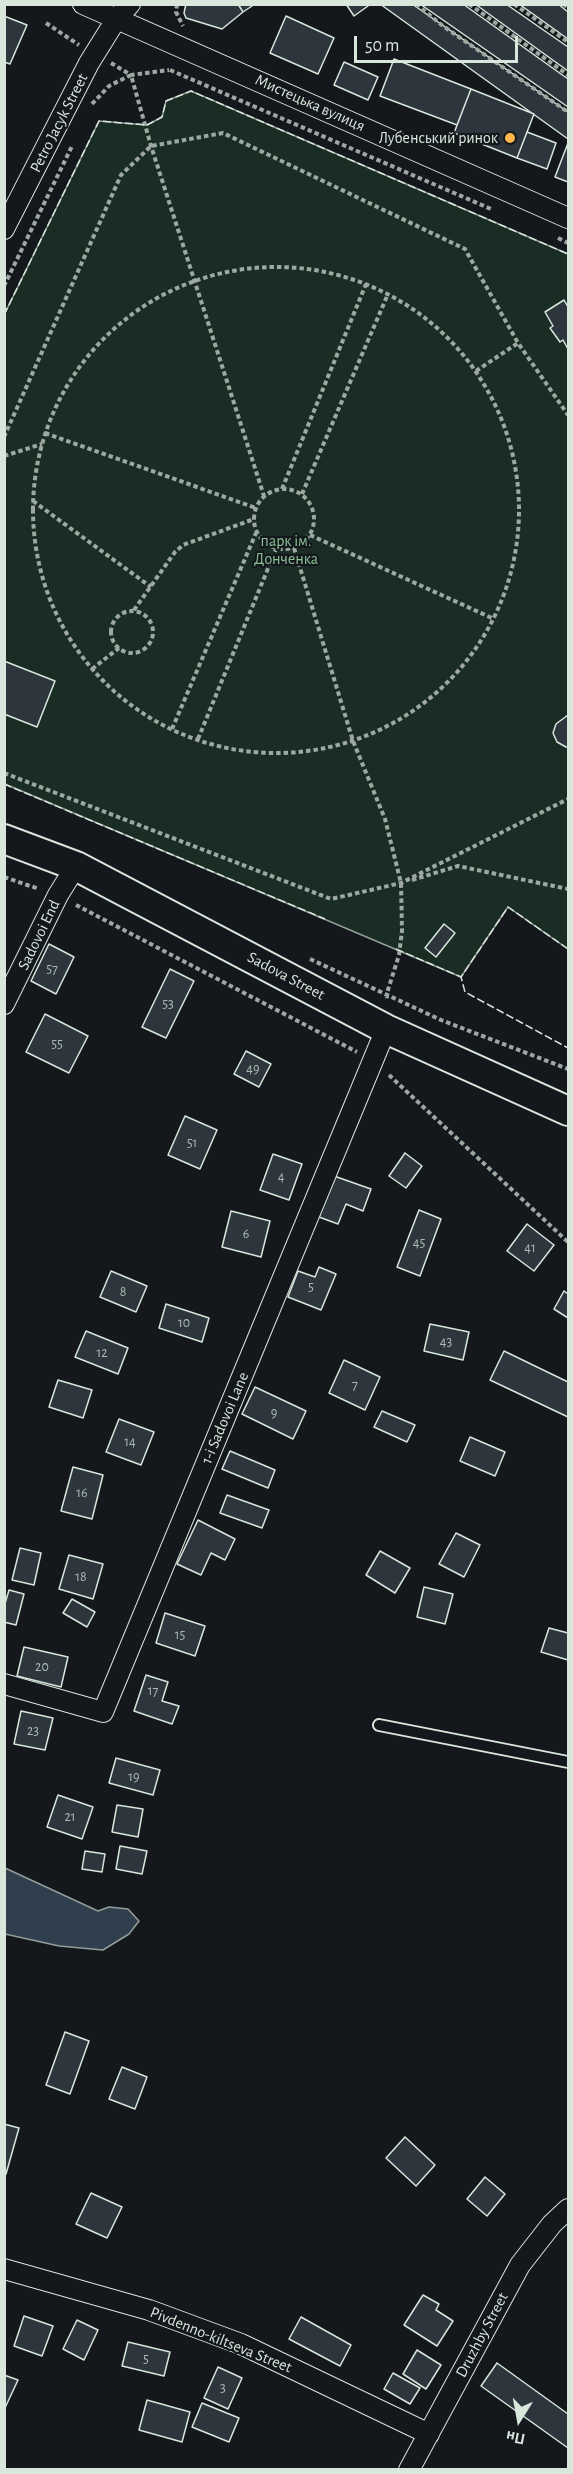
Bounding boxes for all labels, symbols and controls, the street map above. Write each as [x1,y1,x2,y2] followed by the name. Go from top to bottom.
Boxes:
[357,24,520,62] scale bar
[365,37,399,55] text: 50 m
[26,70,92,176] street label: Petro Jacyk Street
[252,70,368,136] street label: Мистецька вулиця
[379,128,498,148] place label: Лубенський ринок
[503,131,517,145] marker: Лубенський ринок
[254,531,318,569] park label: парк ім. Донченка
[14,897,64,973] street label: Sadovoi End
[244,948,328,1004] street label: Sadova Street
[46,961,58,977] house number: 57
[162,996,174,1012] house number: 53
[51,1036,63,1052] house number: 55
[246,1061,260,1077] house number: 49
[187,1135,197,1151] house number: 51
[278,1169,284,1185] house number: 4
[243,1226,249,1242] house number: 6
[413,1235,425,1251] house number: 45
[524,1240,536,1256] house number: 41
[308,1279,314,1295] house number: 5
[120,1284,126,1300] house number: 8
[178,1315,190,1331] house number: 10
[440,1334,452,1350] house number: 43
[96,1345,108,1361] house number: 12
[197,1369,253,1467] street label: 1-i Sadovoi Lane
[352,1377,358,1393] house number: 7
[271,1405,277,1421] house number: 9
[124,1434,136,1450] house number: 14
[76,1485,88,1501] house number: 16
[75,1569,87,1585] house number: 18
[175,1627,185,1643] house number: 15
[35,1659,49,1675] house number: 20
[148,1683,158,1699] house number: 17
[27,1723,39,1739] house number: 23
[128,1769,140,1785] house number: 19
[64,1809,76,1825] house number: 21
[452,2289,512,2381] street label: Druzhby Street
[147,2303,295,2377] street label: Pivdenno-kiltseva Street
[143,2351,149,2367] house number: 5
[220,2380,226,2396] house number: 3
[489,2390,549,2450] north arrow
[504,2428,527,2447] text: Пн

